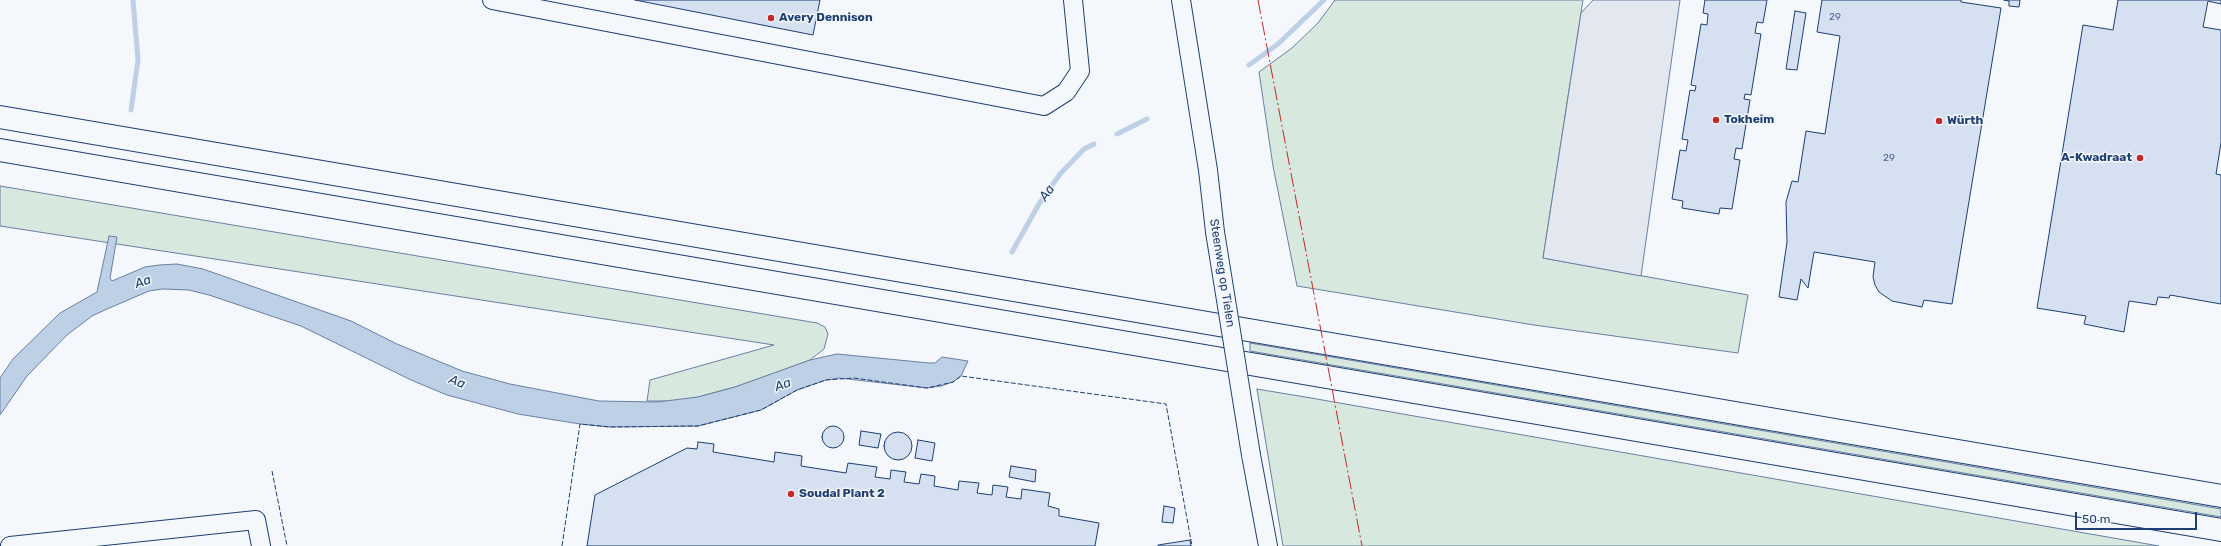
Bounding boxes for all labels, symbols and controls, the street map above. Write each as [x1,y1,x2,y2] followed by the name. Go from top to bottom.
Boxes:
[779,11,873,25] place label: Avery Dennison
[1829,11,1841,23] house number: 29
[766,13,776,23] marker: Avery Dennison
[1724,113,1774,127] place label: Tokheim
[1947,114,1983,128] place label: Würth
[1711,115,1721,125] marker: Tokheim
[1934,116,1944,126] marker: Würth
[2061,151,2132,165] place label: A-Kwadraat
[1883,152,1895,164] house number: 29
[2135,153,2145,163] marker: A-Kwadraat
[1036,182,1058,204] water label: Aa
[1206,218,1238,328] street label: Steenweg op Tielen
[133,272,153,292] water label: Aa
[447,372,467,392] water label: Aa
[773,375,793,395] water label: Aa
[799,487,885,501] place label: Soudal Plant 2
[786,489,796,499] marker: Soudal Plant 2
[2077,504,2199,530] scale bar
[2082,512,2110,526] text: 50 m

